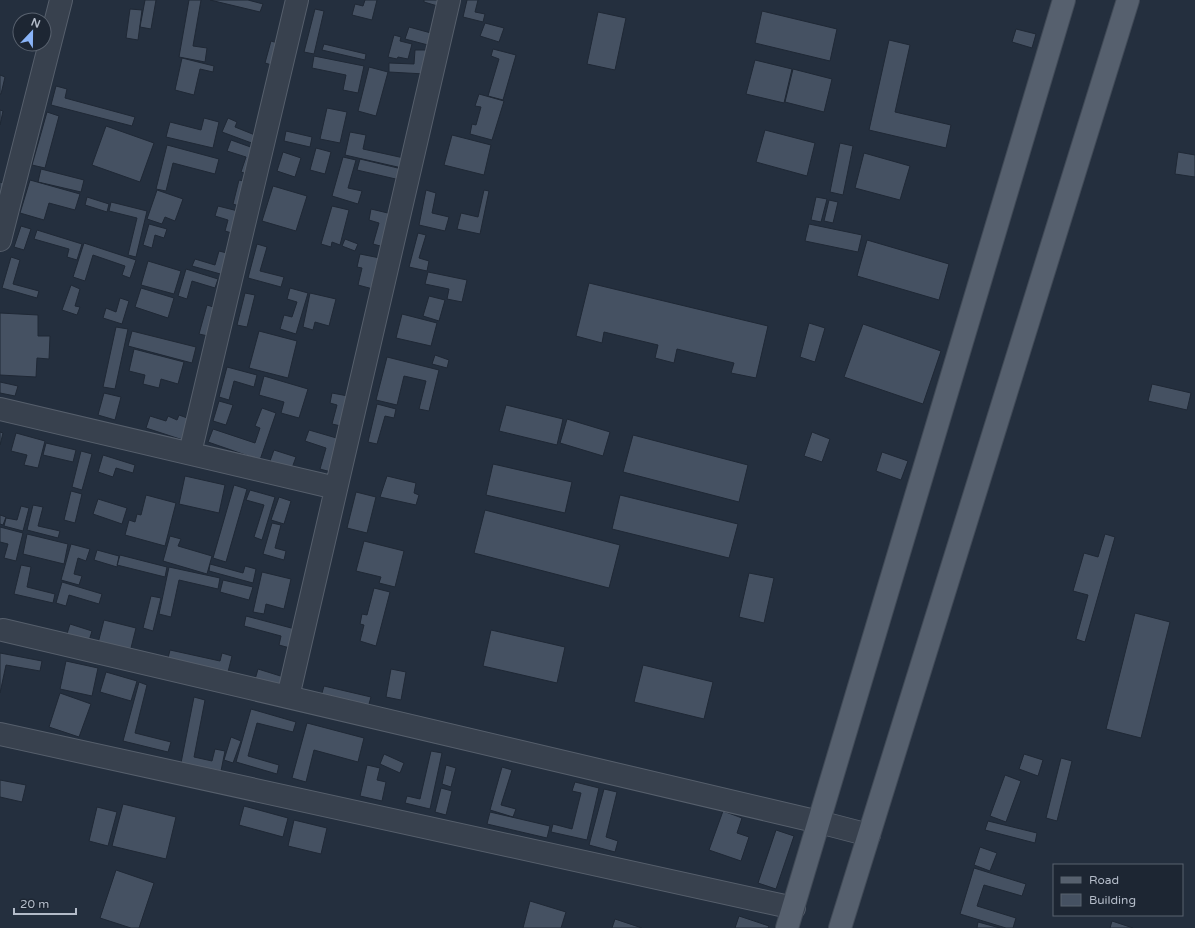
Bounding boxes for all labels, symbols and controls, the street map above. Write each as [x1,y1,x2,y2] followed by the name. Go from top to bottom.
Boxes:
[12,12,52,52] north arrow
[29,16,42,31] text: N
[1053,864,1183,916] legend
[1089,873,1119,887] text: Road
[14,890,76,916] scale bar
[1089,893,1136,907] text: Building
[20,897,49,911] text: 20 m

